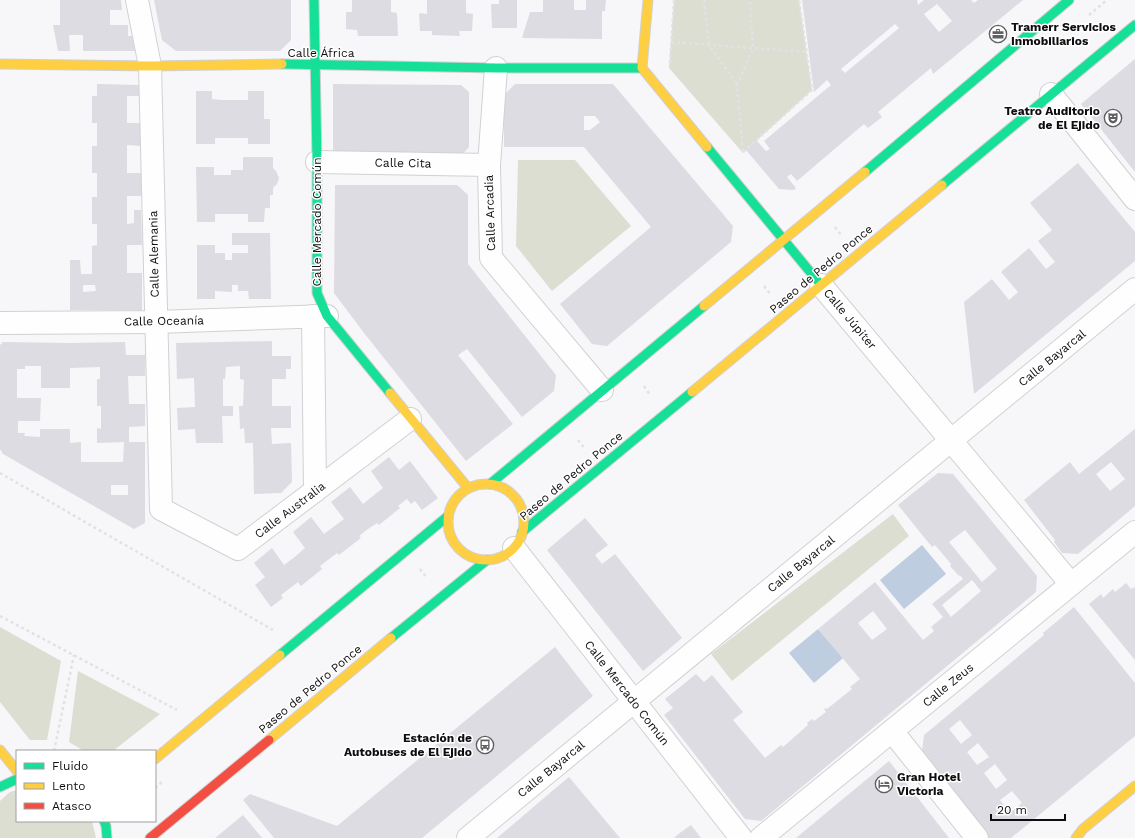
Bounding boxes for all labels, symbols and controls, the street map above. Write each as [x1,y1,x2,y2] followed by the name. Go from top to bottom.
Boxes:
[1011,20,1116,48] place label: Tramerr Servicios Inmobiliarios
[988,24,1008,44] office icon: Tramerr Servicios Inmobiliarios
[288,46,355,60] street label: Calle África
[1004,104,1100,132] place label: Teatro Auditorio de El Ejido
[1103,108,1123,128] theatre icon: Teatro Auditorio de El Ejido
[375,156,432,170] street label: Calle Cita
[310,157,324,287] street label: Calle Mercado Común
[482,174,498,252] street label: Calle Arcadia
[146,210,162,298] street label: Calle Alemania
[767,222,875,316] street label: Paseo de Pedro Ponce
[821,286,879,352] street label: Calle Júpiter
[124,313,204,329] street label: Calle Oceanía
[1016,326,1089,389] street label: Calle Bayarcal
[517,429,625,523] street label: Paseo de Pedro Ponce
[252,479,328,541] street label: Calle Australia
[765,532,838,595] street label: Calle Bayarcal
[582,638,672,748] street label: Calle Mercado Común
[256,642,364,736] street label: Paseo de Pedro Ponce
[920,660,976,710] street label: Calle Zeus
[344,731,472,759] place label: Estación de Autobuses de El Ejido
[475,735,495,755] bus stop icon: Estación de Autobuses de El Ejido
[515,737,588,800] street label: Calle Bayarcal
[16,750,156,822] legend
[52,759,88,773] text: Fluido
[897,770,961,798] place label: Gran Hotel Victoria
[874,774,894,794] hotel icon: Gran Hotel Victoria
[52,779,86,793] text: Lento
[991,796,1065,822] scale bar
[52,799,92,813] text: Atasco
[997,803,1027,817] text: 20 m

